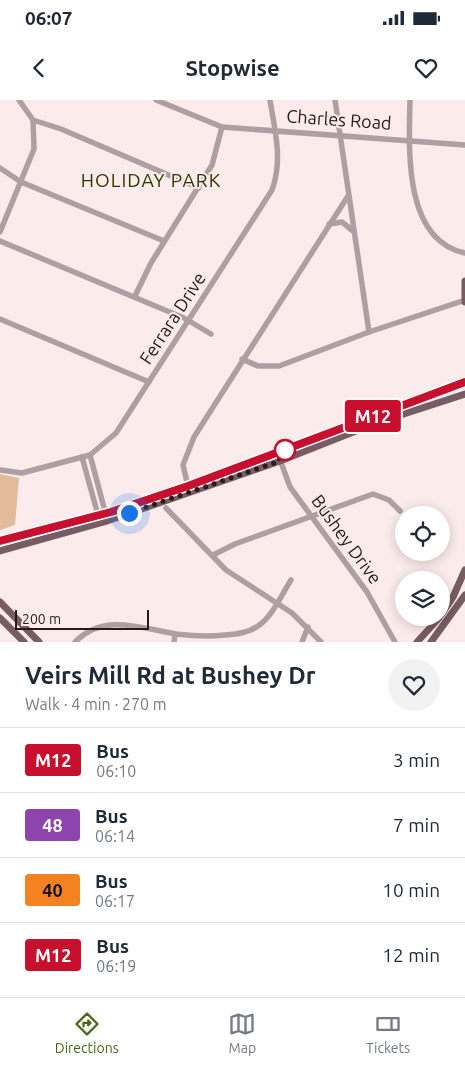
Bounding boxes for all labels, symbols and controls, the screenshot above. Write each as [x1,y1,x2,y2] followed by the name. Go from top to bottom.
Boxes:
[25,7,73,29] text: 06:07
[25,54,53,82] icon: back
[412,54,440,82] icon: heart
[185,55,280,80] text: Stopwise
[286,105,392,133] street label: Charles Road
[81,169,221,191] district label: HOLIDAY PARK
[135,269,209,367] street label: Ferrara Drive
[344,400,402,432] line badge: M12
[355,406,391,426] text: M12
[274,439,296,461] unlabelled marker
[308,491,386,587] street label: Bushey Drive
[117,501,142,526] your location
[395,506,450,626] map controls
[395,506,450,561] button: locate
[395,571,450,626] button: layers
[15,607,149,630] scale bar
[22,611,61,627] text: 200 m
[388,659,440,711] button: heart
[25,662,316,689] text: Veirs Mill Rd at Bushey Dr
[25,695,167,713] text: Walk · 4 min · 270 m
[96,740,129,762] text: Bus
[393,749,440,771] text: 3 min
[35,750,71,770] text: M12
[96,762,136,780] text: 06:10
[95,805,128,827] text: Bus
[393,814,440,836] text: 7 min
[42,815,63,835] text: 48
[95,827,135,845] text: 06:14
[95,870,128,892] text: Bus
[382,879,440,901] text: 10 min
[42,880,63,900] text: 40
[95,892,135,910] text: 06:17
[96,935,129,957] text: Bus
[382,944,440,966] text: 12 min
[35,945,71,965] text: M12
[96,957,136,975] text: 06:19
[55,1010,119,1056] tab: Directions
[228,1010,256,1056] tab: Map
[366,1010,410,1056] tab: Tickets

